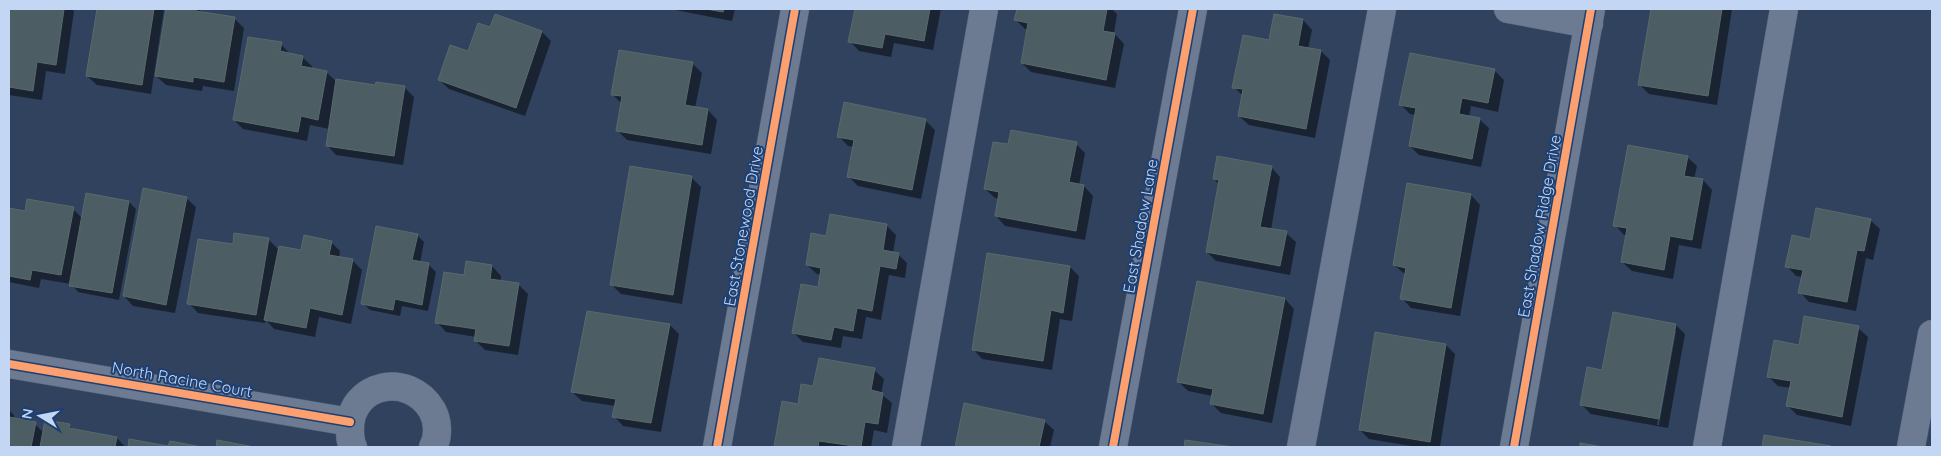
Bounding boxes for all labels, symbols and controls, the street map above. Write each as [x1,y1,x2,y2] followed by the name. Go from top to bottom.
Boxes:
[1513,133,1565,319] street label: East Shadow Ridge Drive
[719,144,767,308] street label: East Stonewood Drive
[1118,157,1162,295] street label: East Shadow Lane
[110,357,254,401] street label: North Racine Court
[15,391,65,441] north arrow
[17,407,37,420] text: N

